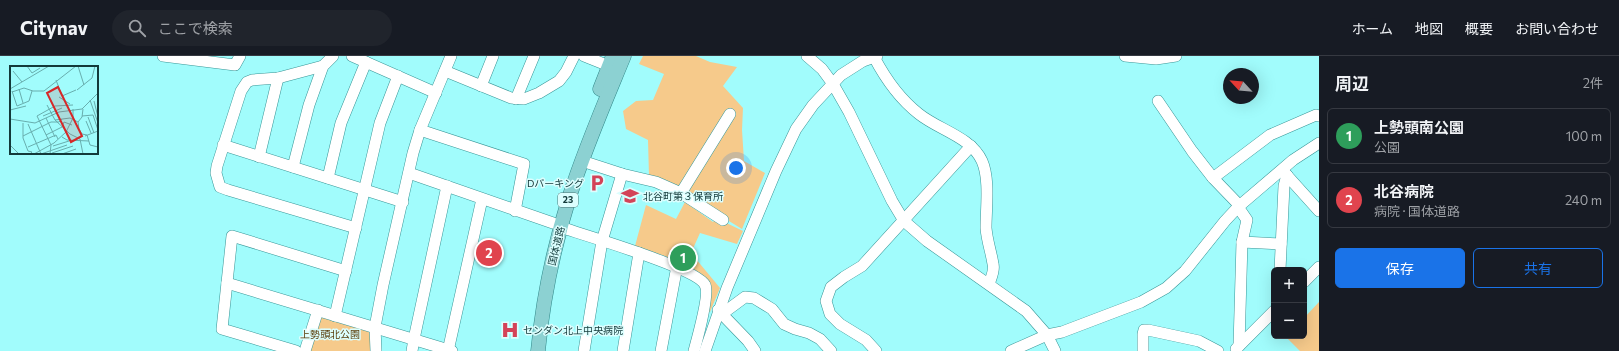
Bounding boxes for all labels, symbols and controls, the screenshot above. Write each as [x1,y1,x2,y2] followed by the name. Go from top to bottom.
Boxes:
[112,10,392,46] search box
[20,16,88,39] text: Citynav
[126,17,148,39] icon: search
[158,19,233,37] text: ここで検索
[1351,20,1393,37] text: ホーム
[1415,20,1443,37] text: 地図
[1465,20,1493,37] text: 概要
[1515,20,1599,37] text: お問い合わせ
[10,66,98,154] inset map
[1223,68,1259,104] north arrow
[1335,73,1369,94] text: 周辺
[1583,75,1603,91] text: 2件
[1374,118,1464,136] text: 上勢頭南公園
[1346,128,1352,144] text: 1
[1566,128,1602,144] text: 100 m
[1374,139,1400,155] text: 公園
[726,158,746,178] your location
[587,173,607,193] parking icon: Dパーキング
[527,177,584,189] place label: Dパーキング
[1374,182,1434,200] text: 北谷病院
[620,186,640,206] school or university icon: 北谷町第３保育所
[643,190,723,202] place label: 北谷町第３保育所
[1345,192,1353,208] text: 2
[1565,192,1602,208] text: 240 m
[558,193,578,207] road number: 23
[1374,203,1460,219] text: 病院 · 国体道路
[545,225,567,267] street label: 国体道路
[476,238,502,268] pin: 2
[670,243,696,273] pin: 1
[1335,248,1465,288] button: 保存
[1473,248,1603,288] button: 共有
[1271,267,1307,339] map controls
[1271,267,1307,303] button: +
[1271,303,1307,339] button: −
[500,320,520,340] hospital icon: センダン北上中央病院
[523,324,623,336] place label: センダン北上中央病院
[300,328,360,340] park label: 上勢頭北公園

